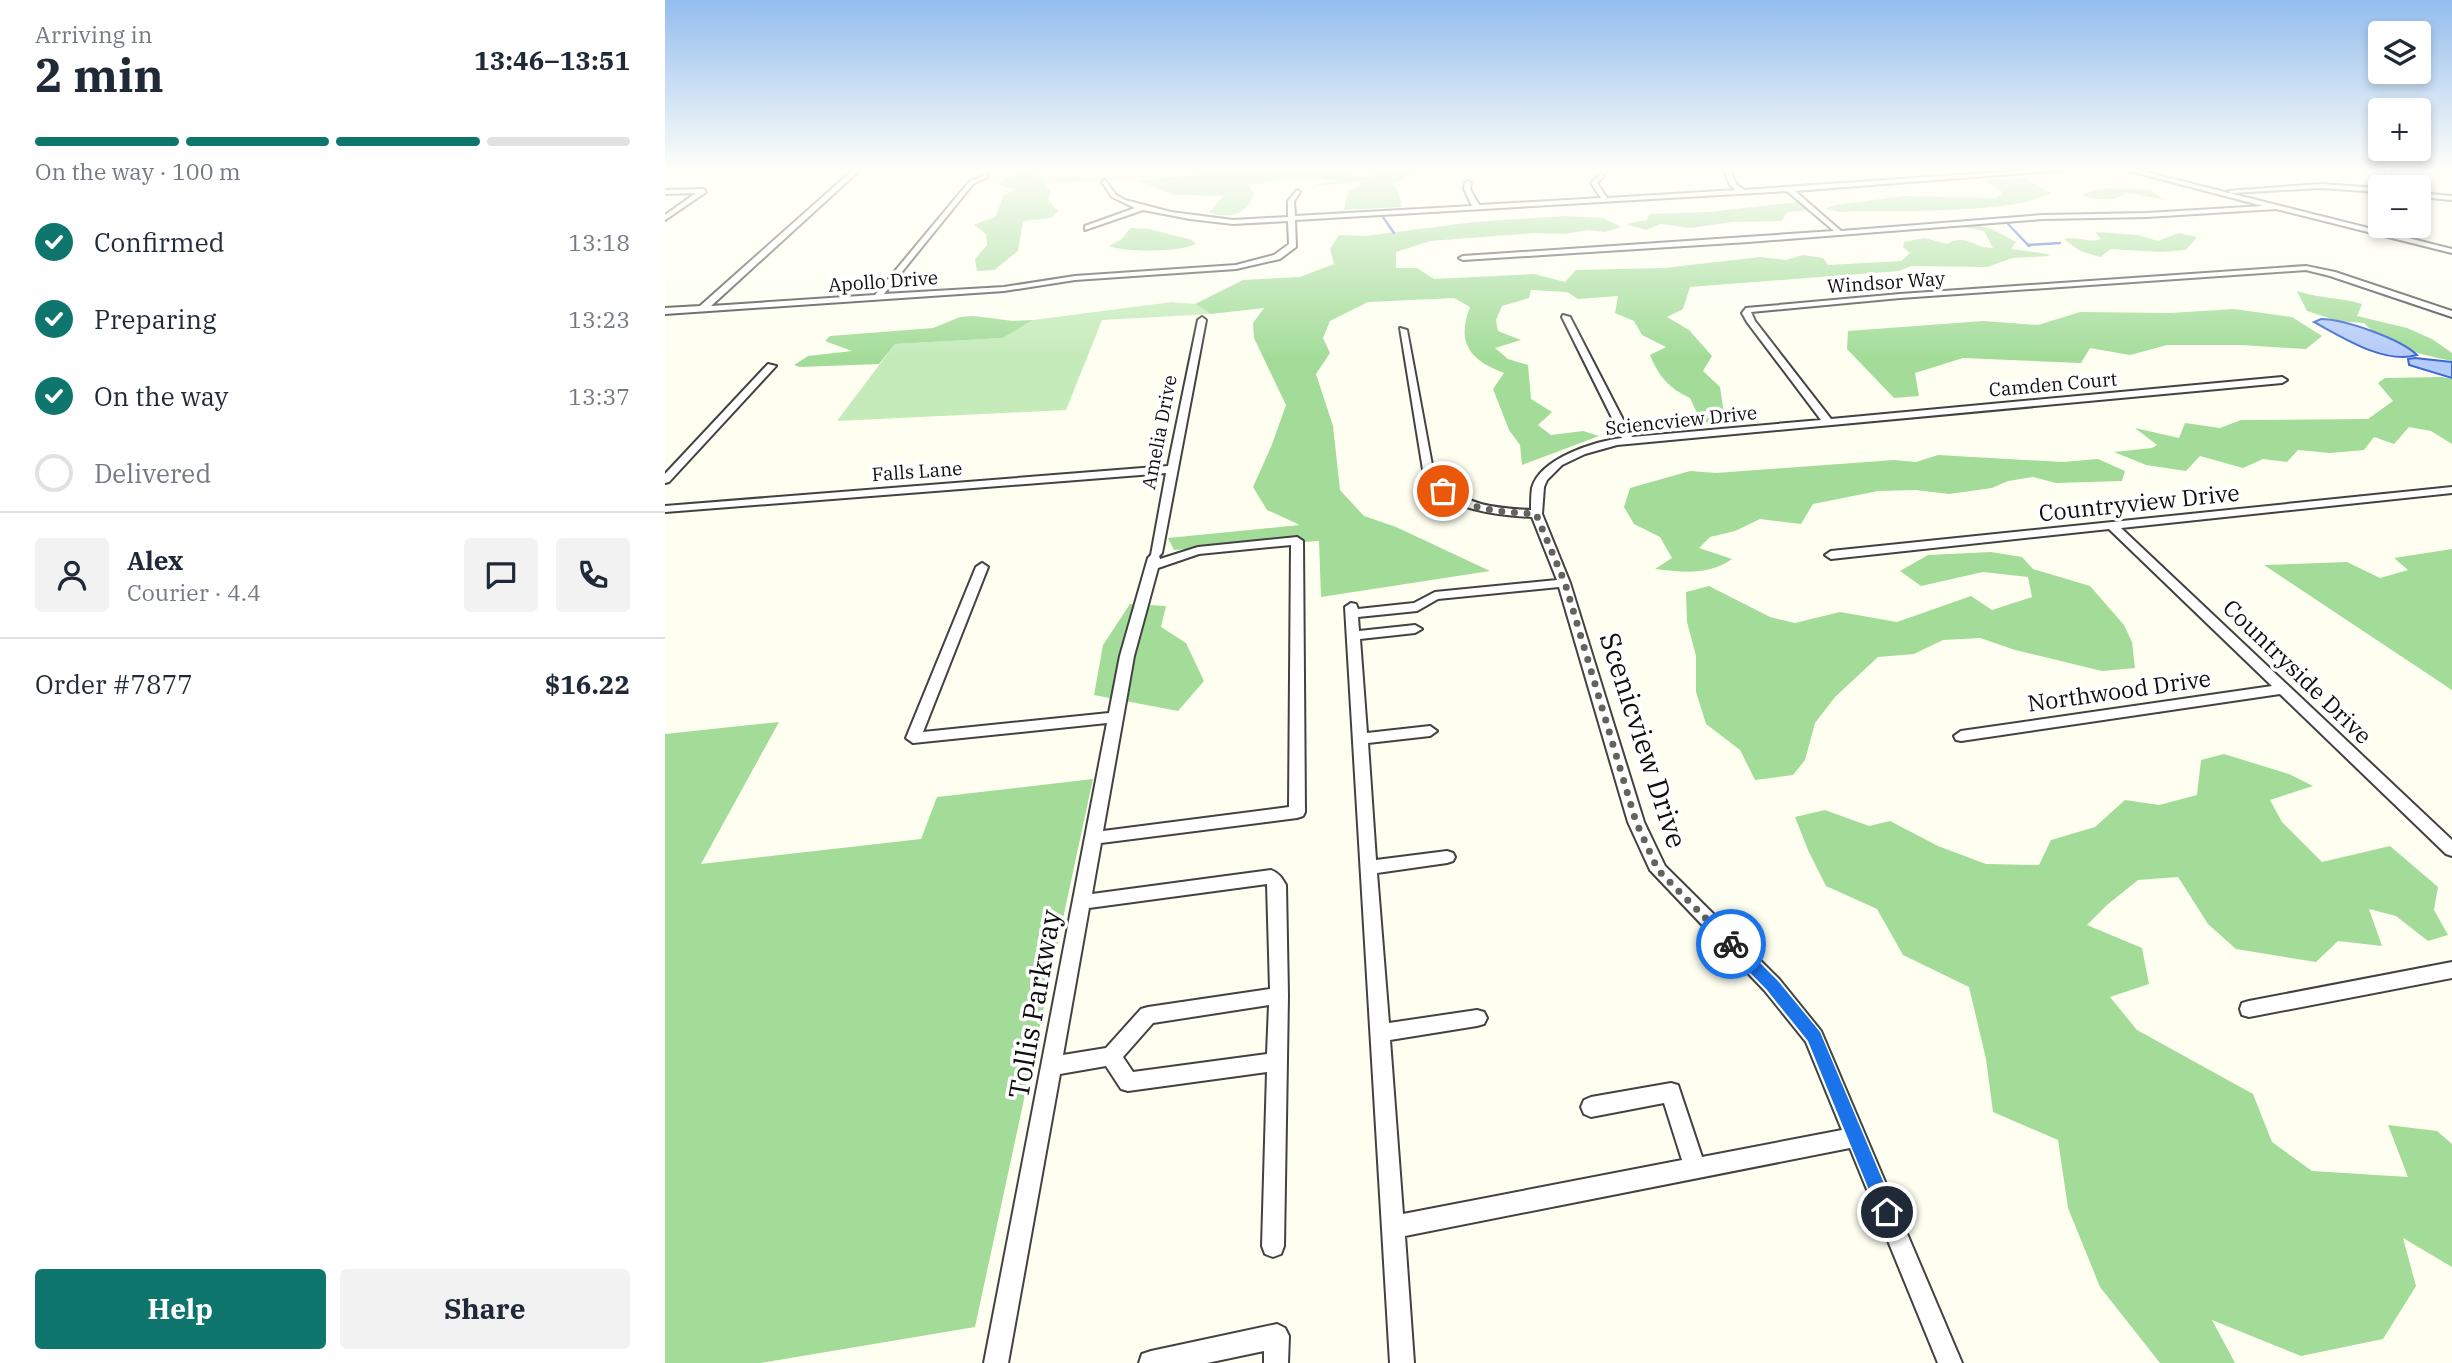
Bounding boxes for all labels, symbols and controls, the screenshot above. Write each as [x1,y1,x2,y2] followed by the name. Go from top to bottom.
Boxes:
[35,19,152,49] text: Arriving in
[2368,21,2431,238] map controls
[2368,21,2431,84] button: layers
[474,43,630,77] text: 13:46–13:51
[35,45,164,105] text: 2 min
[2368,98,2431,161] button: +
[35,156,241,186] text: On the way · 100 m
[2368,175,2431,238] button: −
[35,223,73,261] icon: check
[94,225,225,259] text: Confirmed
[568,227,630,257] text: 13:18
[827,265,939,297] street label: Apollo Drive
[1826,266,1947,298] street label: Windsor Way
[35,300,73,338] icon: check
[94,302,216,336] text: Preparing
[568,304,630,334] text: 13:23
[1988,366,2119,402] street label: Camden Court
[1136,373,1182,491] street label: Amelia Drive
[35,377,73,415] icon: check
[94,379,228,413] text: On the way
[568,381,630,411] text: 13:37
[1604,400,1758,440] street label: Sciencview Drive
[94,456,211,490] text: Delivered
[871,456,963,486] street label: Falls Lane
[1413,461,1473,521] pin
[1424,472,1462,510] icon: bag
[2037,477,2241,527] street label: Countryview Drive
[35,538,109,612] button: person
[464,538,538,612] button: chat
[556,538,630,612] button: phone
[127,543,183,577] text: Alex
[127,577,261,607] text: Courier · 4.4
[2217,592,2379,750] street label: Countryside Drive
[1592,628,1696,852] street label: Scenicview Drive
[2025,662,2213,718] street label: Northwood Drive
[35,667,193,701] text: Order #7877
[545,667,630,701] text: $16.22
[999,907,1069,1101] street label: Tollis Parkway
[1696,909,1766,979] courier
[1712,925,1750,963] icon: bike
[1857,1182,1917,1242] pin
[1868,1193,1906,1231] icon: home
[35,1269,326,1349] button: Help
[340,1269,630,1349] button: Share

